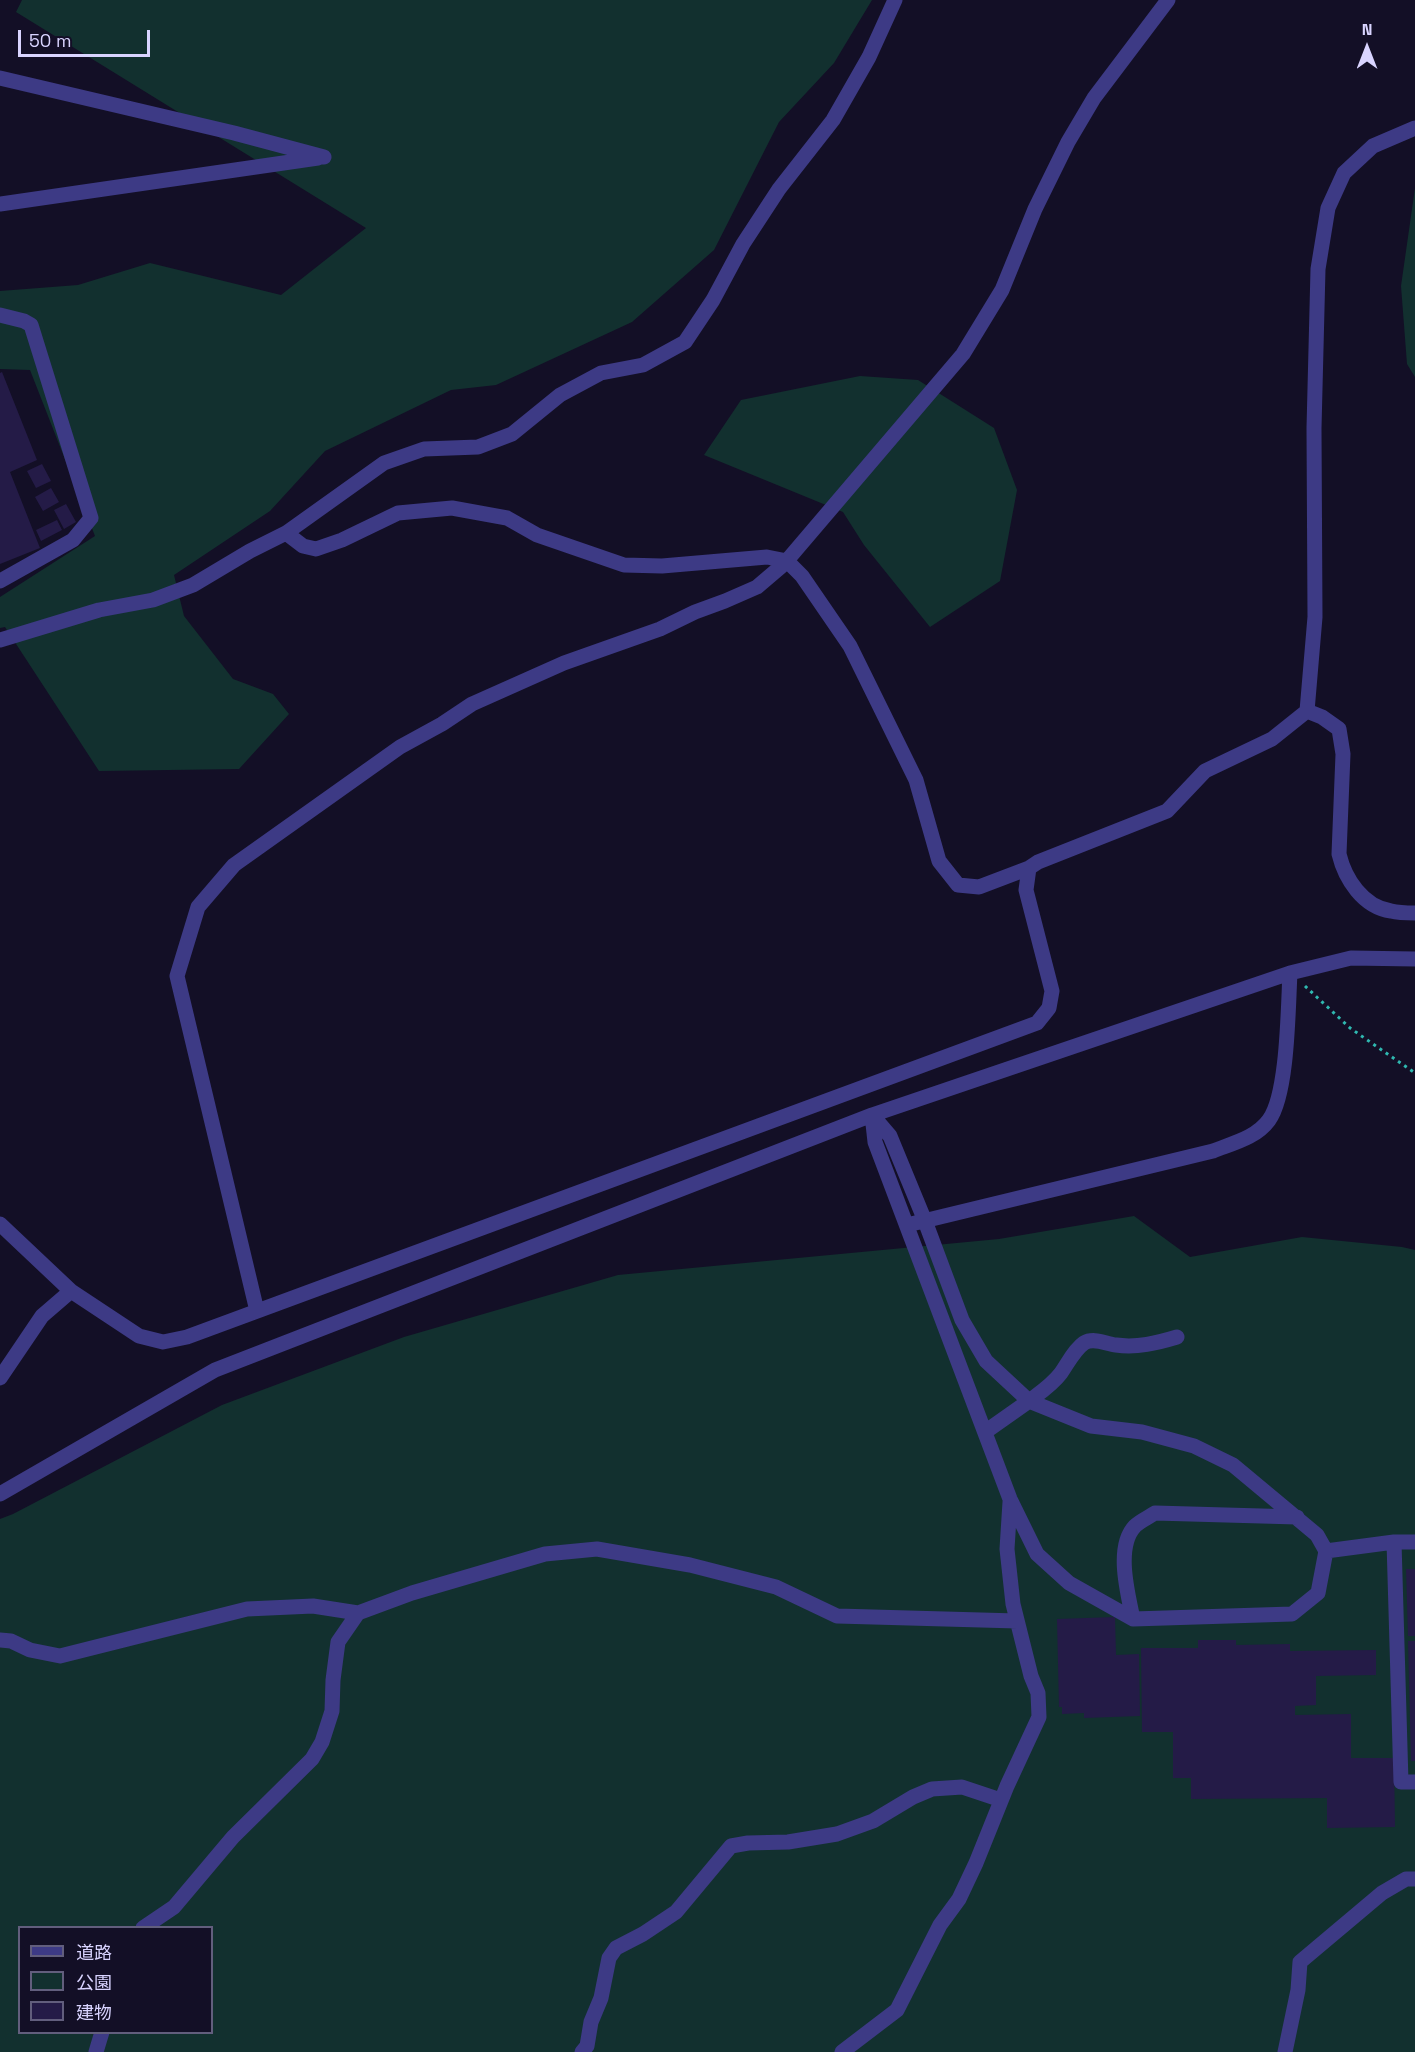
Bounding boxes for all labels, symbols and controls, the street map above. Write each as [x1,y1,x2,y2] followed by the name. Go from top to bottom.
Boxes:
[21,18,153,56] scale bar
[1337,18,1397,78] north arrow
[1362,19,1372,40] text: N
[29,29,71,52] text: 50 m
[18,1926,213,2034] legend
[76,1941,112,1964] text: 道路
[76,1971,112,1994] text: 公園
[76,2001,112,2024] text: 建物

